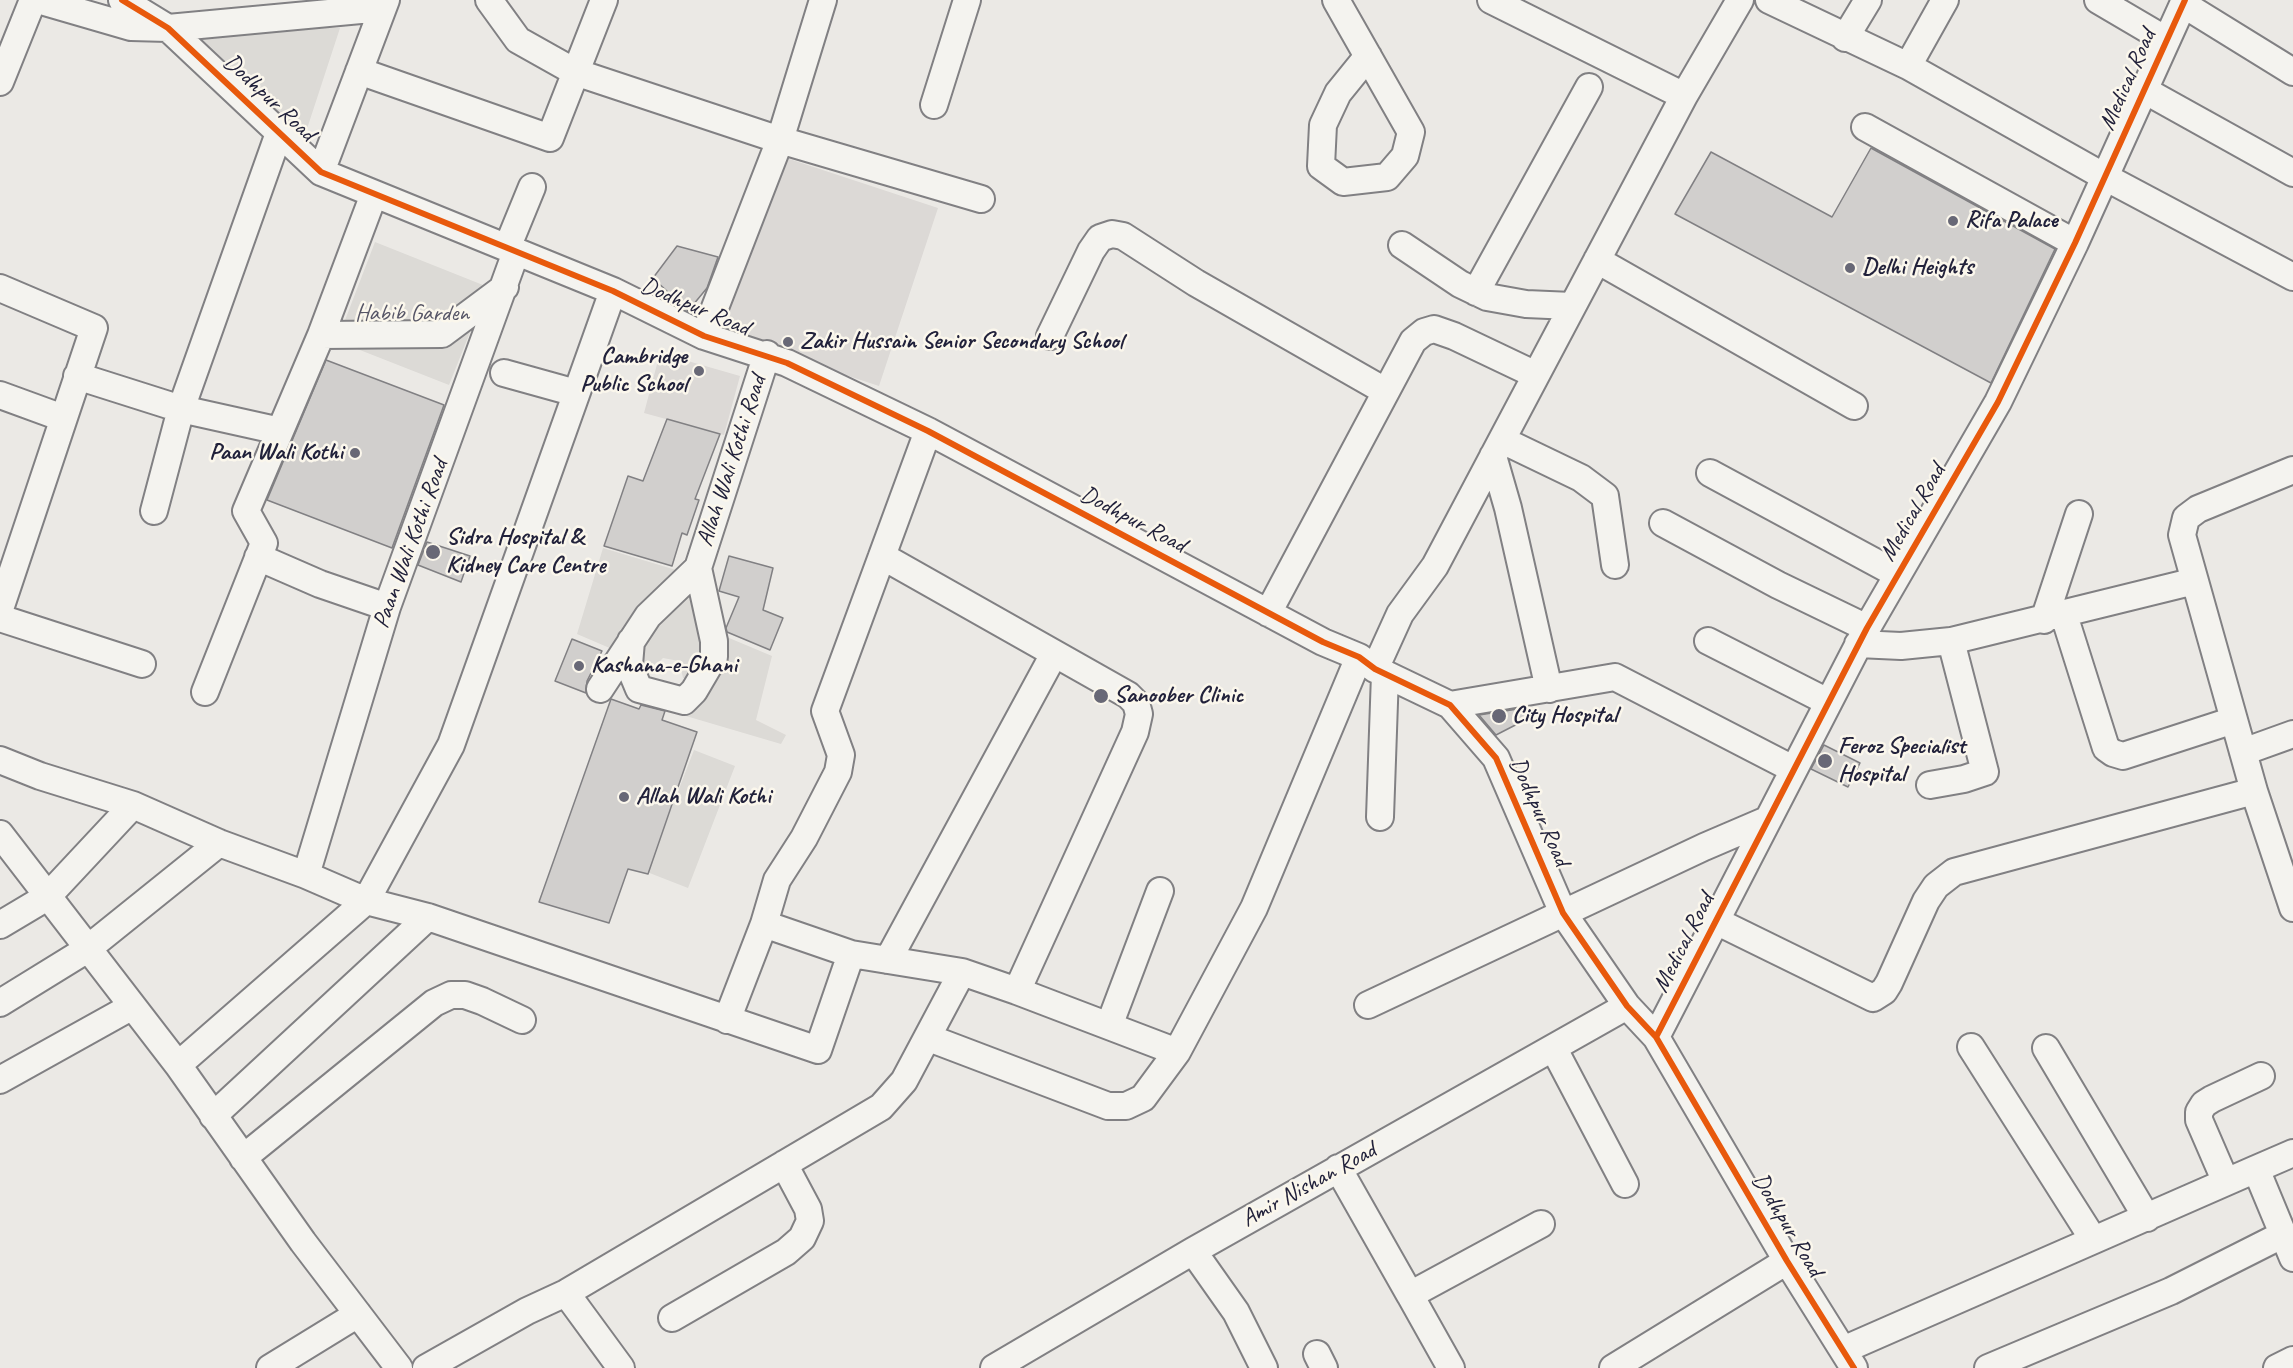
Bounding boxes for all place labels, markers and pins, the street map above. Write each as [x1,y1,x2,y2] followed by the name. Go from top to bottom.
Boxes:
[1965,207,2058,235] place label: Rifa Palace
[1946,214,1960,228] marker: Rifa Palace
[1862,254,1973,282] place label: Delhi Heights
[1843,261,1857,275] marker: Delhi Heights
[800,328,1123,356] place label: Zakir Hussain Senior Secondary School
[781,335,795,349] marker: Zakir Hussain Senior Secondary School
[580,343,687,399] place label: Cambridge Public School
[692,364,706,378] marker: Cambridge Public School
[209,439,343,467] place label: Paan Wali Kothi
[348,446,362,460] marker: Paan Wali Kothi
[446,524,606,580] place label: Sidra Hospital & Kidney Care Centre
[424,543,442,561] marker: Sidra Hospital & Kidney Care Centre
[591,652,737,680] place label: Kashana-e-Ghani
[572,659,586,673] marker: Kashana-e-Ghani
[1114,682,1243,710] place label: Sanoober Clinic
[1092,687,1110,705] marker: Sanoober Clinic
[1512,702,1617,730] place label: City Hospital
[1490,707,1508,725] marker: City Hospital
[1838,733,1965,789] place label: Feroz Specialist Hospital
[1816,752,1834,770] marker: Feroz Specialist Hospital
[636,783,771,811] place label: Allah Wali Kothi
[617,790,631,804] marker: Allah Wali Kothi

